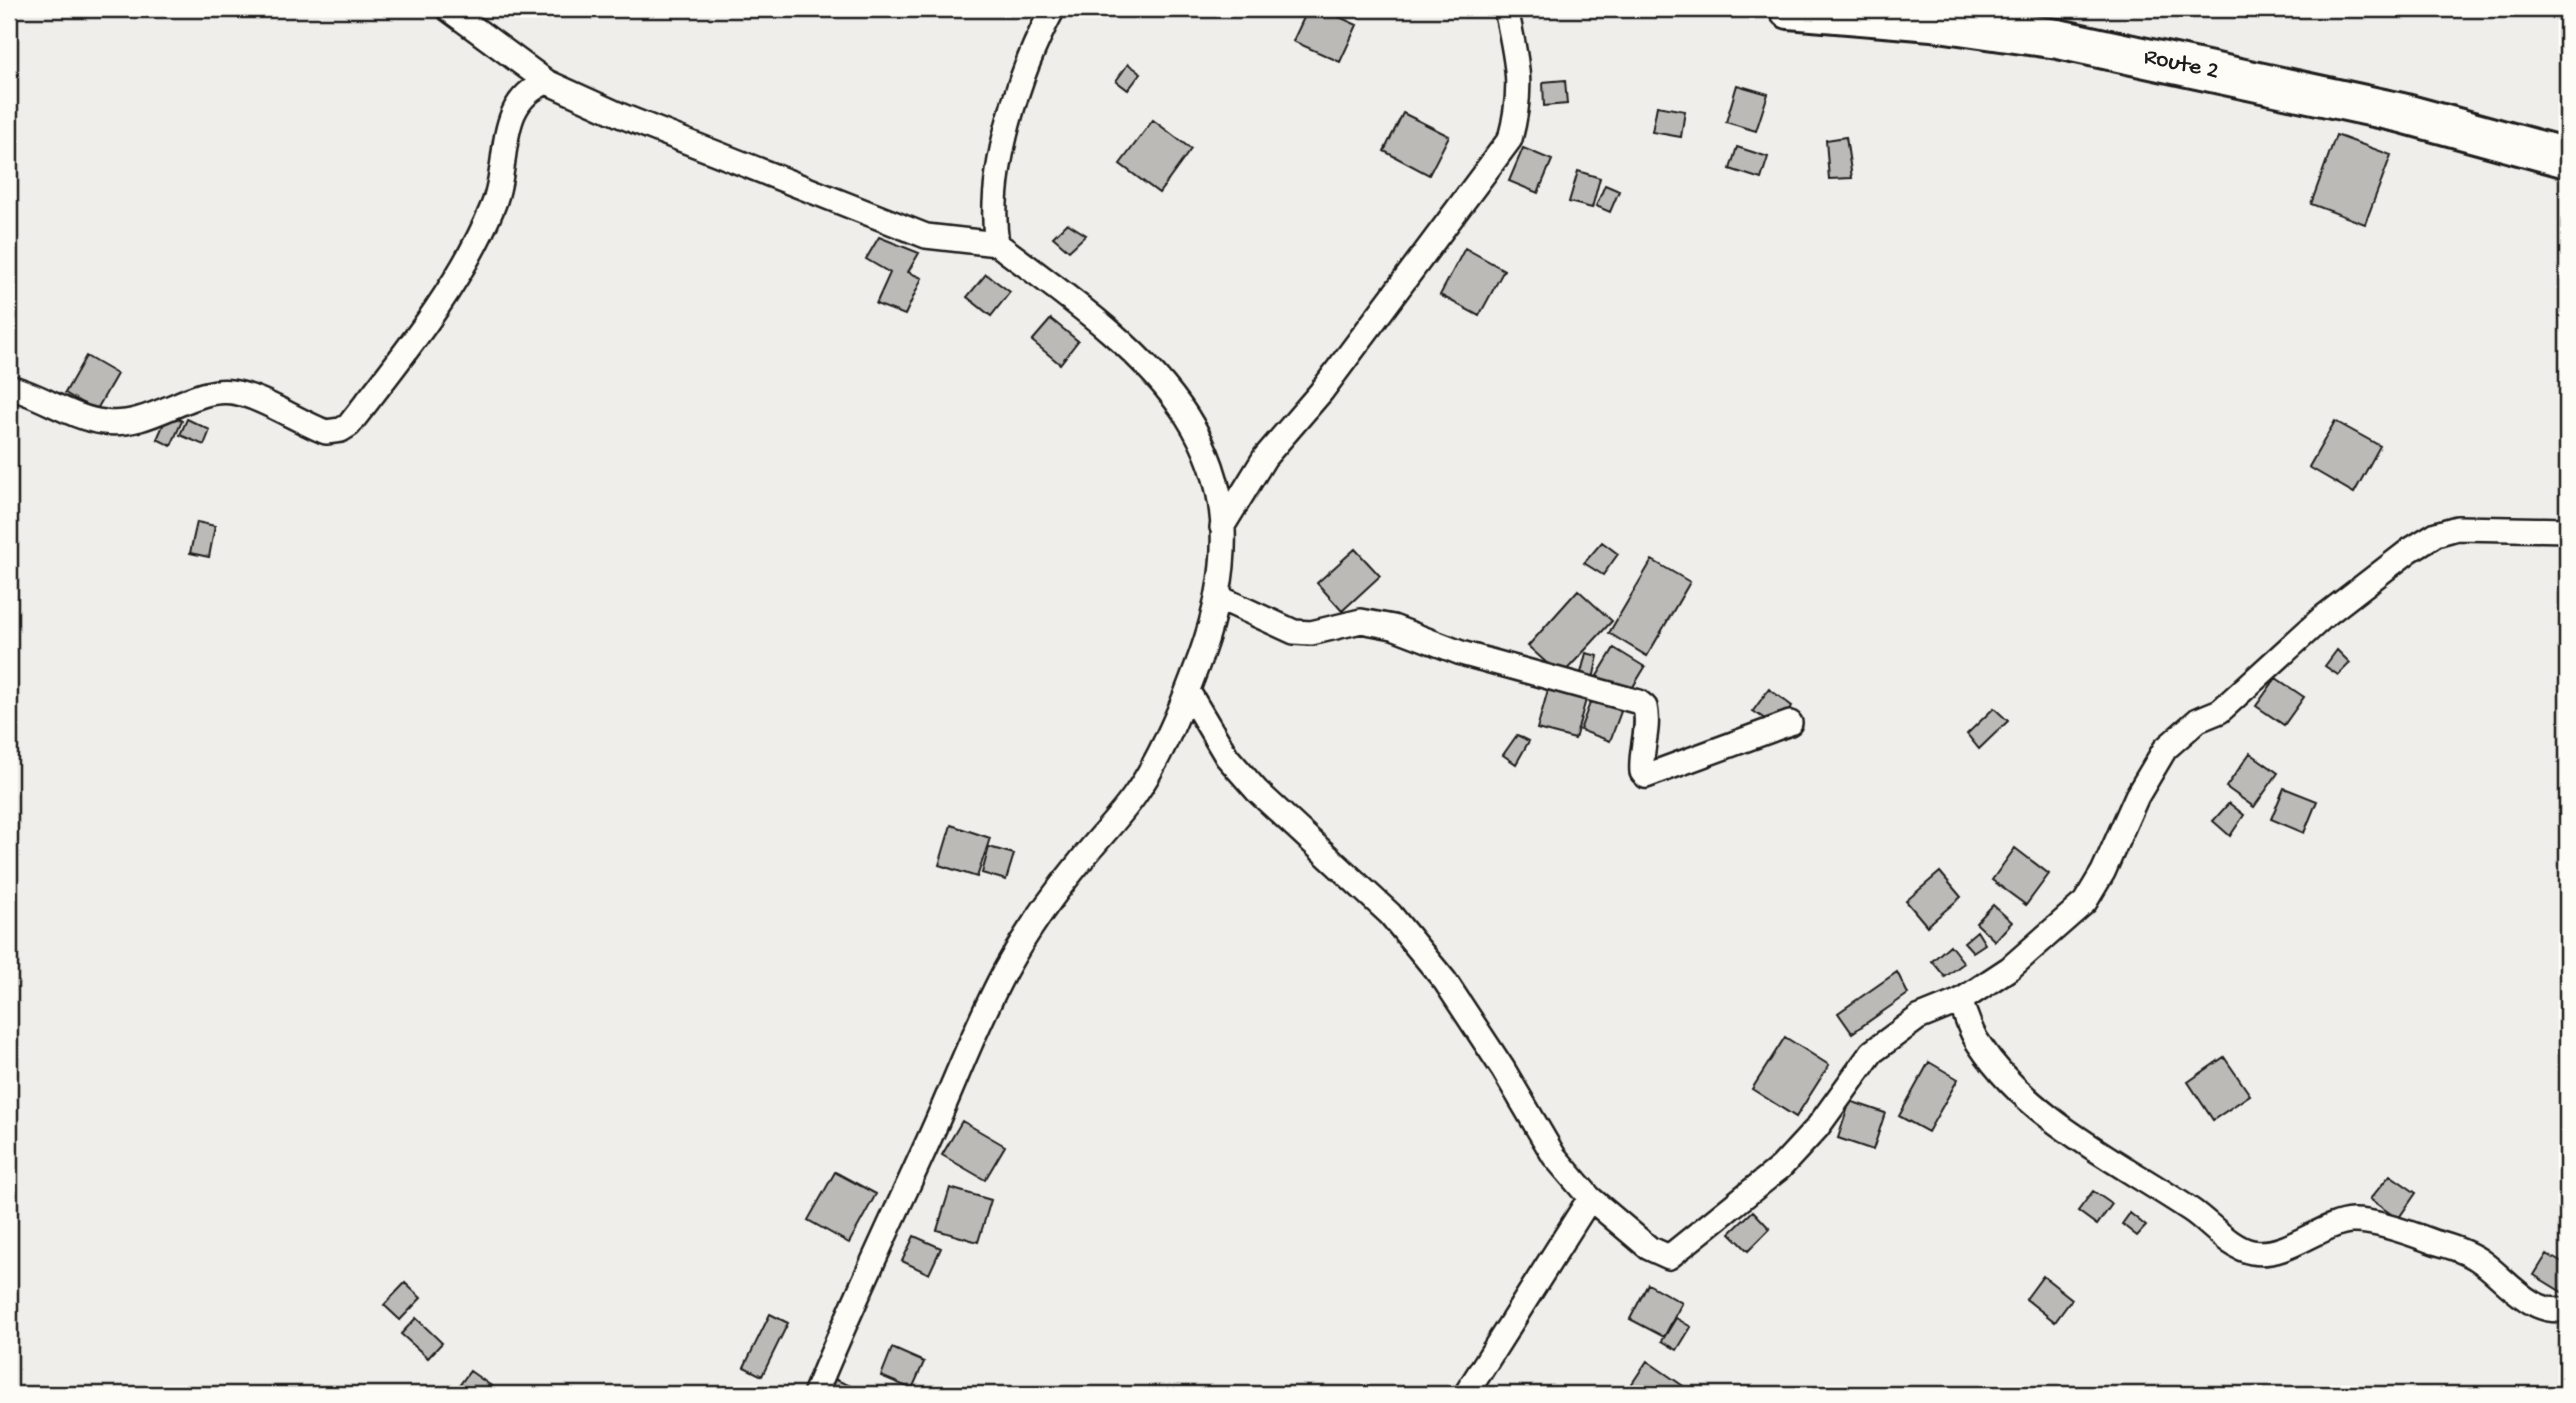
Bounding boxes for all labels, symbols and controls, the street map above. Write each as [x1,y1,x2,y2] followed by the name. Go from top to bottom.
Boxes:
[2141,43,2221,87] street label: Route 2

